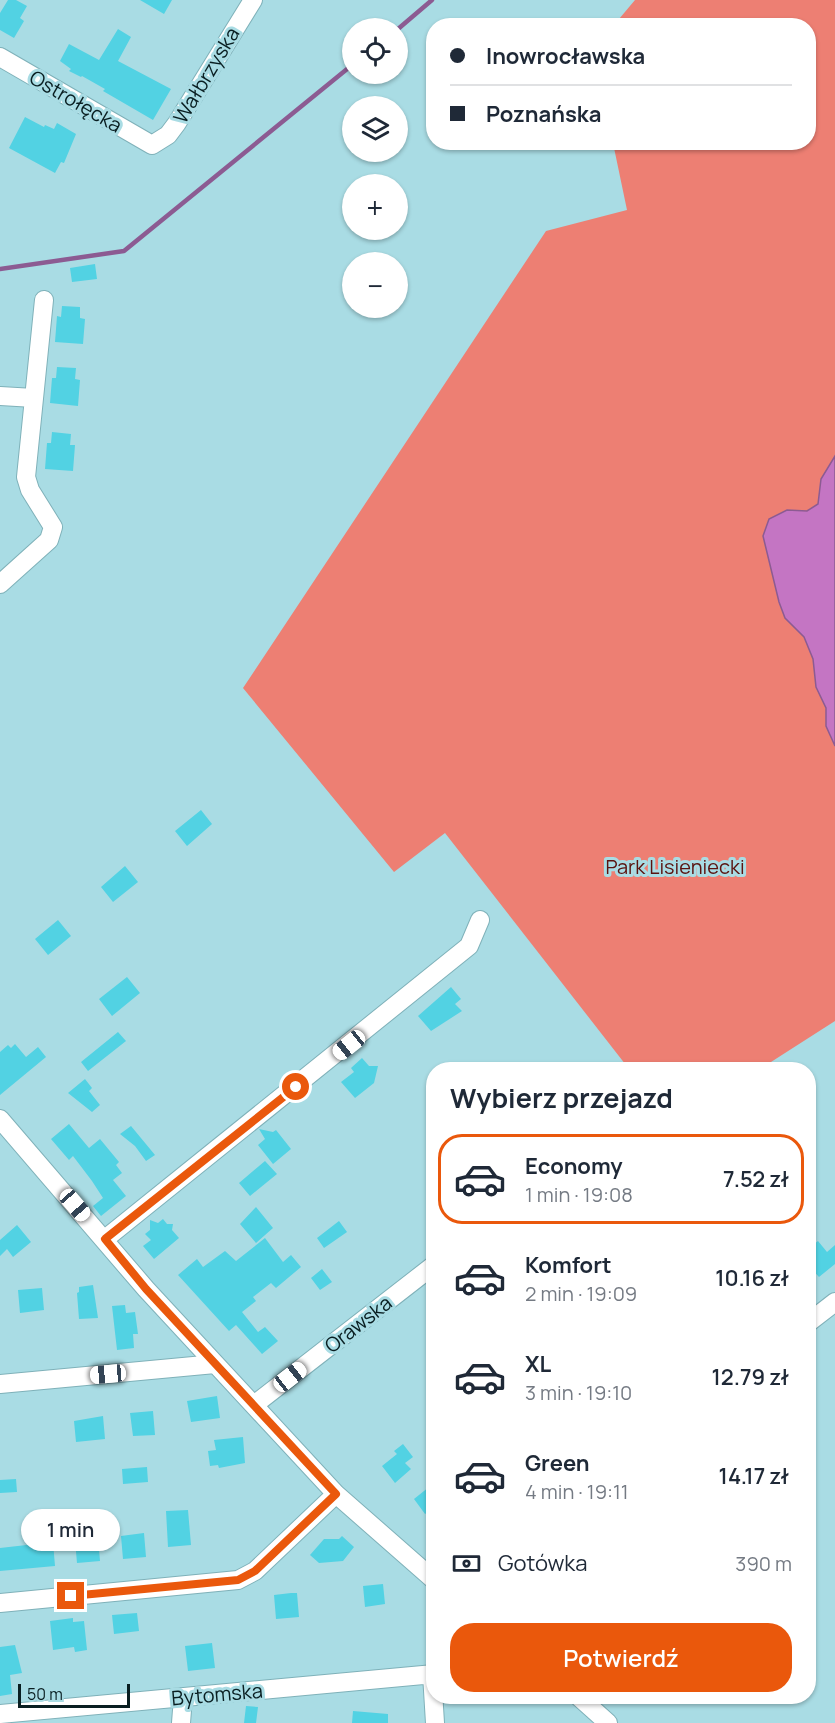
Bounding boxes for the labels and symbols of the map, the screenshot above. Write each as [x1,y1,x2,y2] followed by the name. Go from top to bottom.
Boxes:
[167,22,245,128] street label: Wałbrzyska
[25,64,127,138] street label: Ostrołęcka
[605,853,745,880] park label: Park Lisieniecki
[329,1027,369,1063] car
[282,1073,309,1100] route start
[56,1186,94,1224] car
[319,1289,397,1359] street label: Orawska
[270,1359,310,1395] car
[89,1363,127,1385] car
[22,1509,121,1551] callout: 1 min
[57,1582,84,1609] route end
[170,1677,264,1711] street label: Bytomska
[18,1681,130,1708] scale bar

